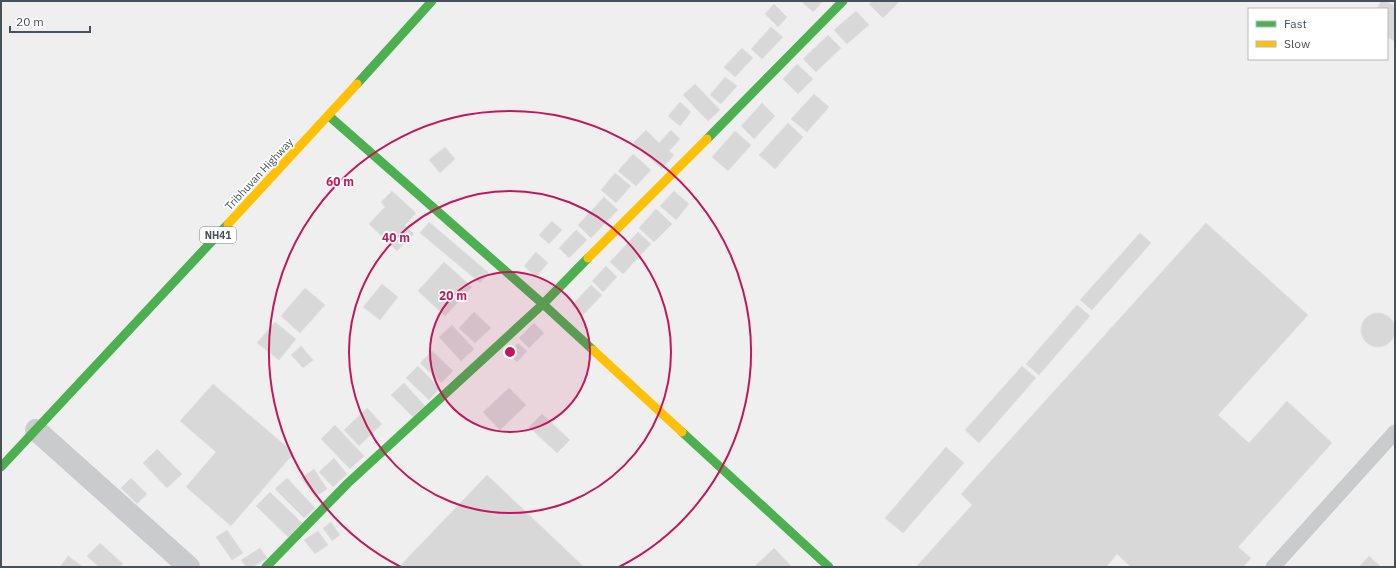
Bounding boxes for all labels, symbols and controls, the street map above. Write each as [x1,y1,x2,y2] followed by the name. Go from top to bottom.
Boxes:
[10,8,90,34] scale bar
[1248,8,1388,60] legend
[16,14,44,29] text: 20 m
[1284,16,1307,31] text: Fast
[1284,36,1310,51] text: Slow
[222,135,296,213] street label: Tribhuvan Highway
[326,174,354,189] text: 60 m
[200,227,236,243] road number: NH41
[382,230,410,245] text: 40 m
[439,288,467,303] text: 20 m
[503,345,517,359] centre of rings

